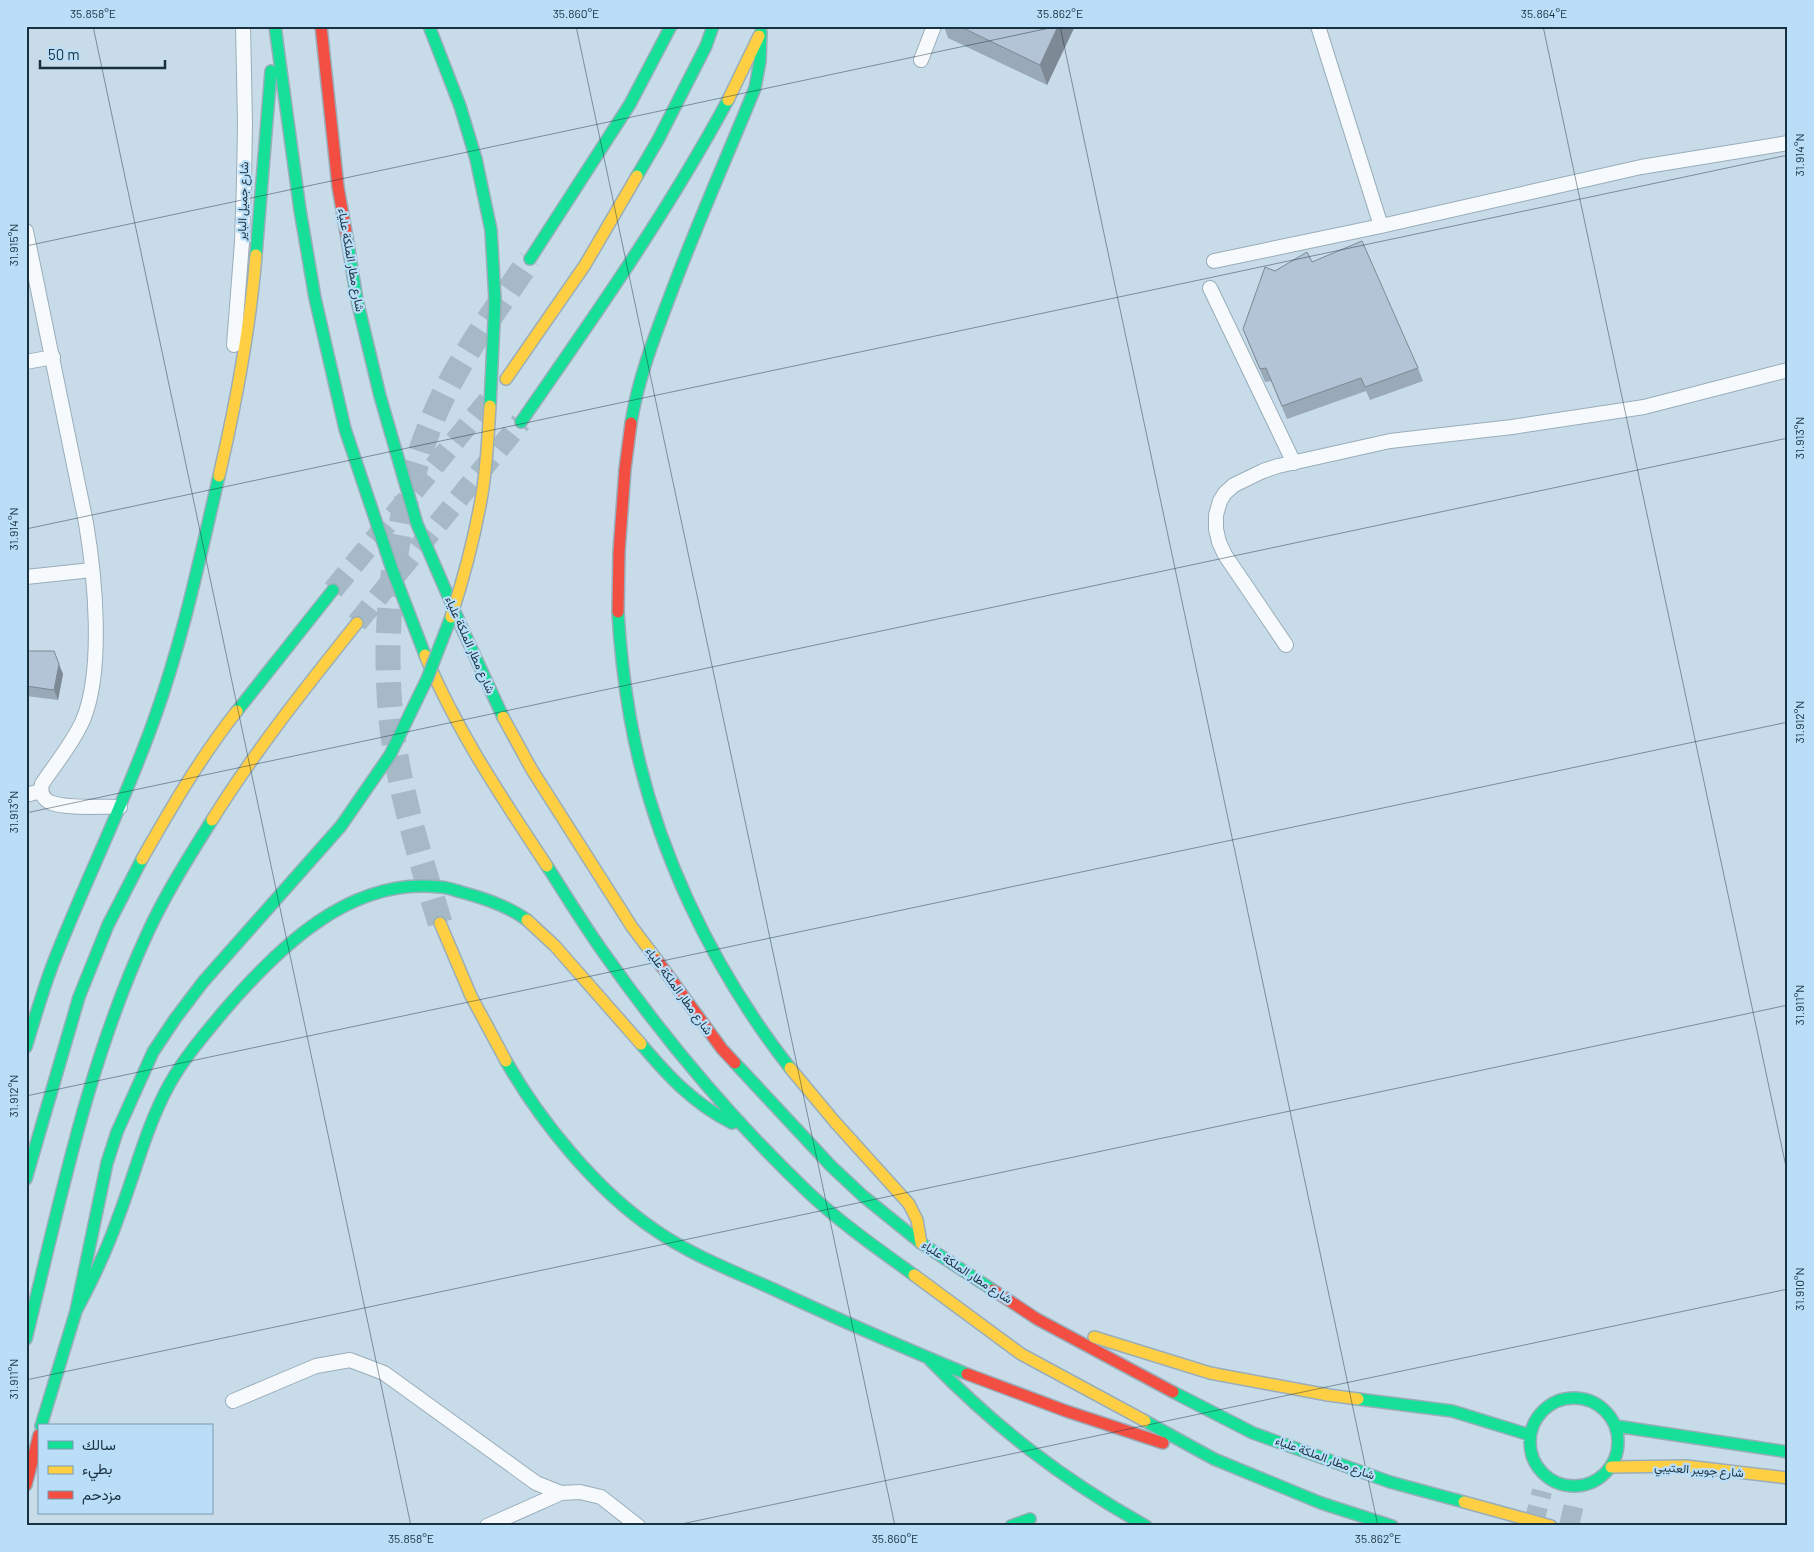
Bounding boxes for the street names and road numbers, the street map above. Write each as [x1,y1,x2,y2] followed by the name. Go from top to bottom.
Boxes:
[234,161,253,242] street label: شارع جميل الباير
[333,207,368,313] street label: شارع مطار الملكة علياء
[440,594,499,697] street label: شارع مطار الملكة علياء
[641,944,716,1039] street label: شارع مطار الملكة علياء
[918,1237,1015,1308] street label: شارع مطار الملكة علياء
[1273,1433,1377,1484] street label: شارع مطار الملكة علياء
[1654,1459,1744,1483] street label: شارع جويبر العتيبي

